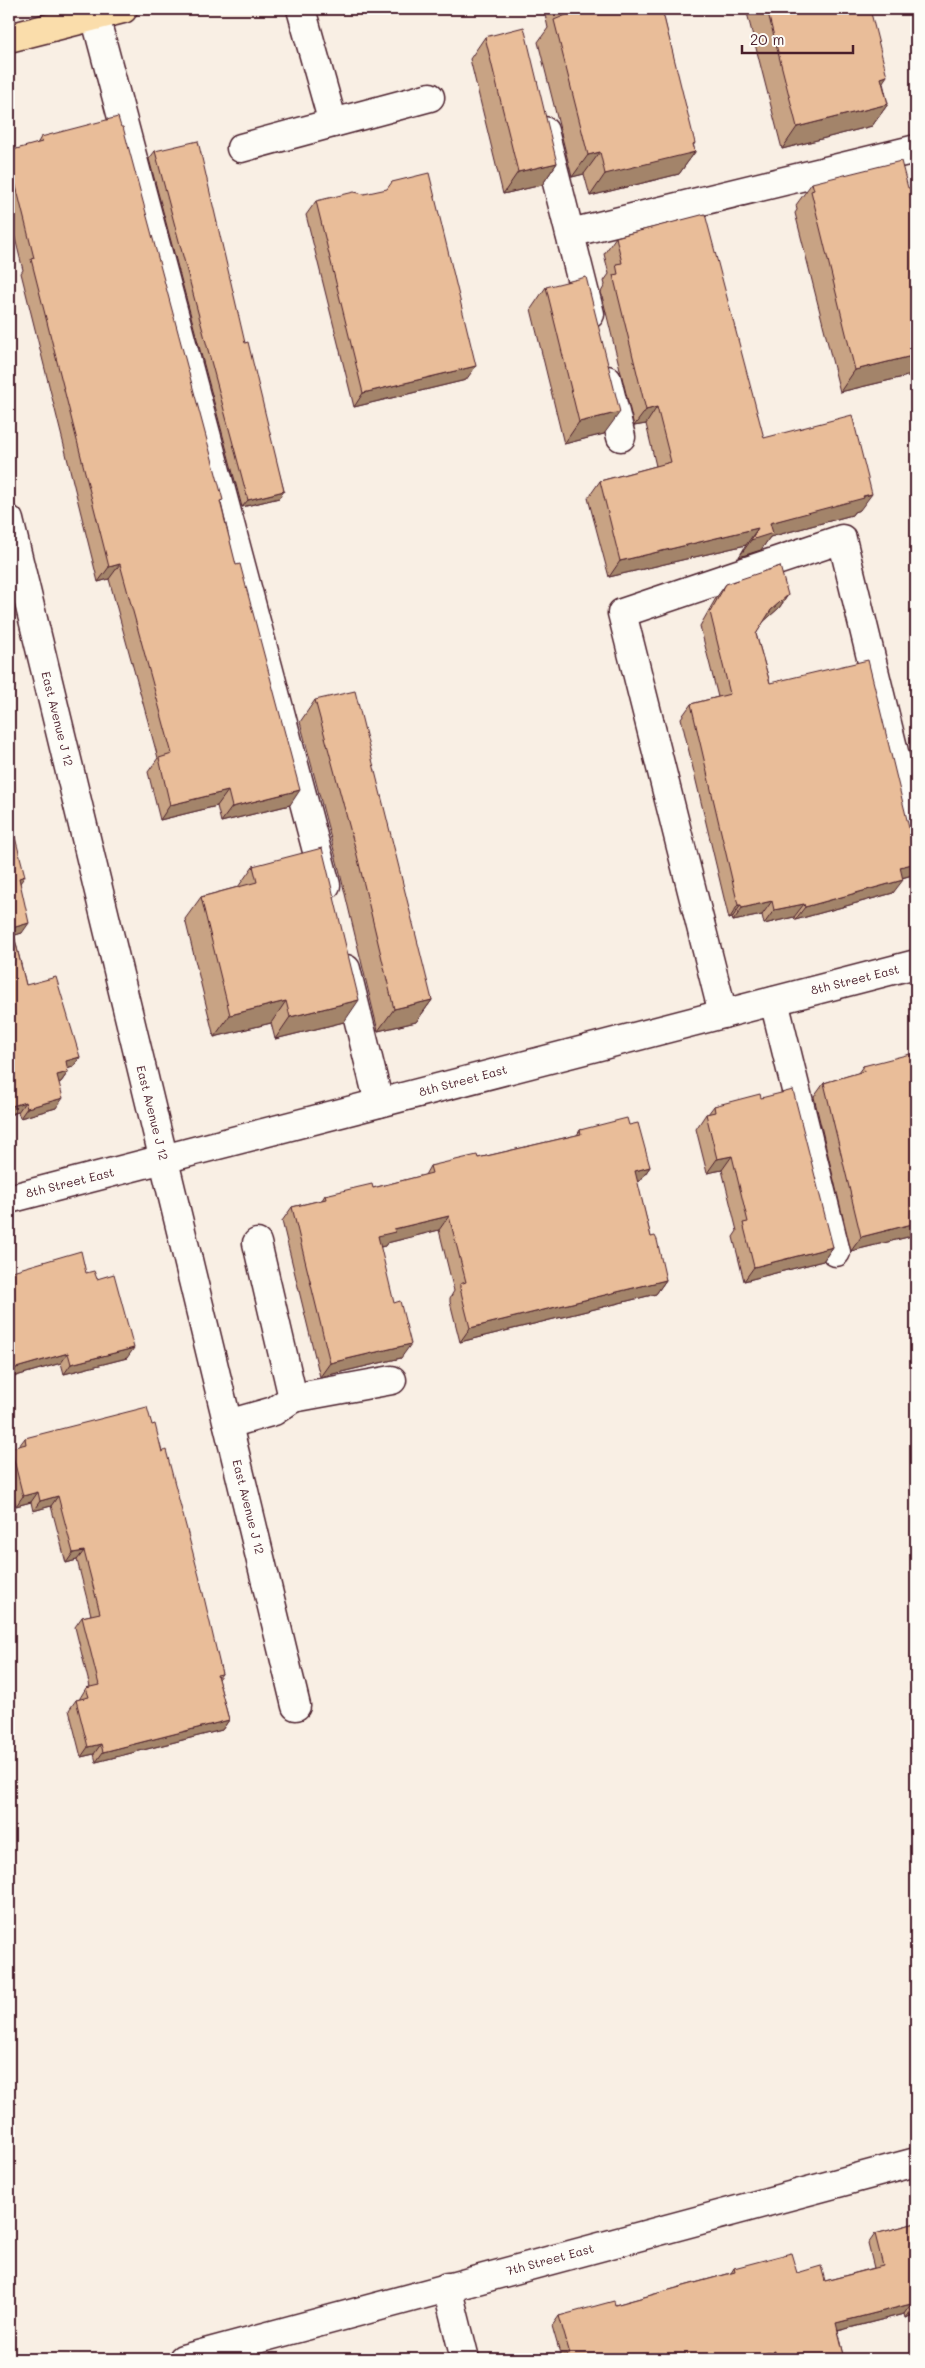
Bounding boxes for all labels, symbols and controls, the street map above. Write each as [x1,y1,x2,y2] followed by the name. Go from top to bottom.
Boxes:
[742,22,854,54] scale bar
[750,29,784,49] text: 20 m
[38,670,77,768] street label: East Avenue J 12
[809,960,901,998] street label: 8th Street East
[417,1061,509,1099] street label: 8th Street East
[133,1064,172,1162] street label: East Avenue J 12
[24,1163,116,1201] street label: 8th Street East
[229,1458,268,1556] street label: East Avenue J 12
[504,2240,595,2278] street label: 7th Street East

